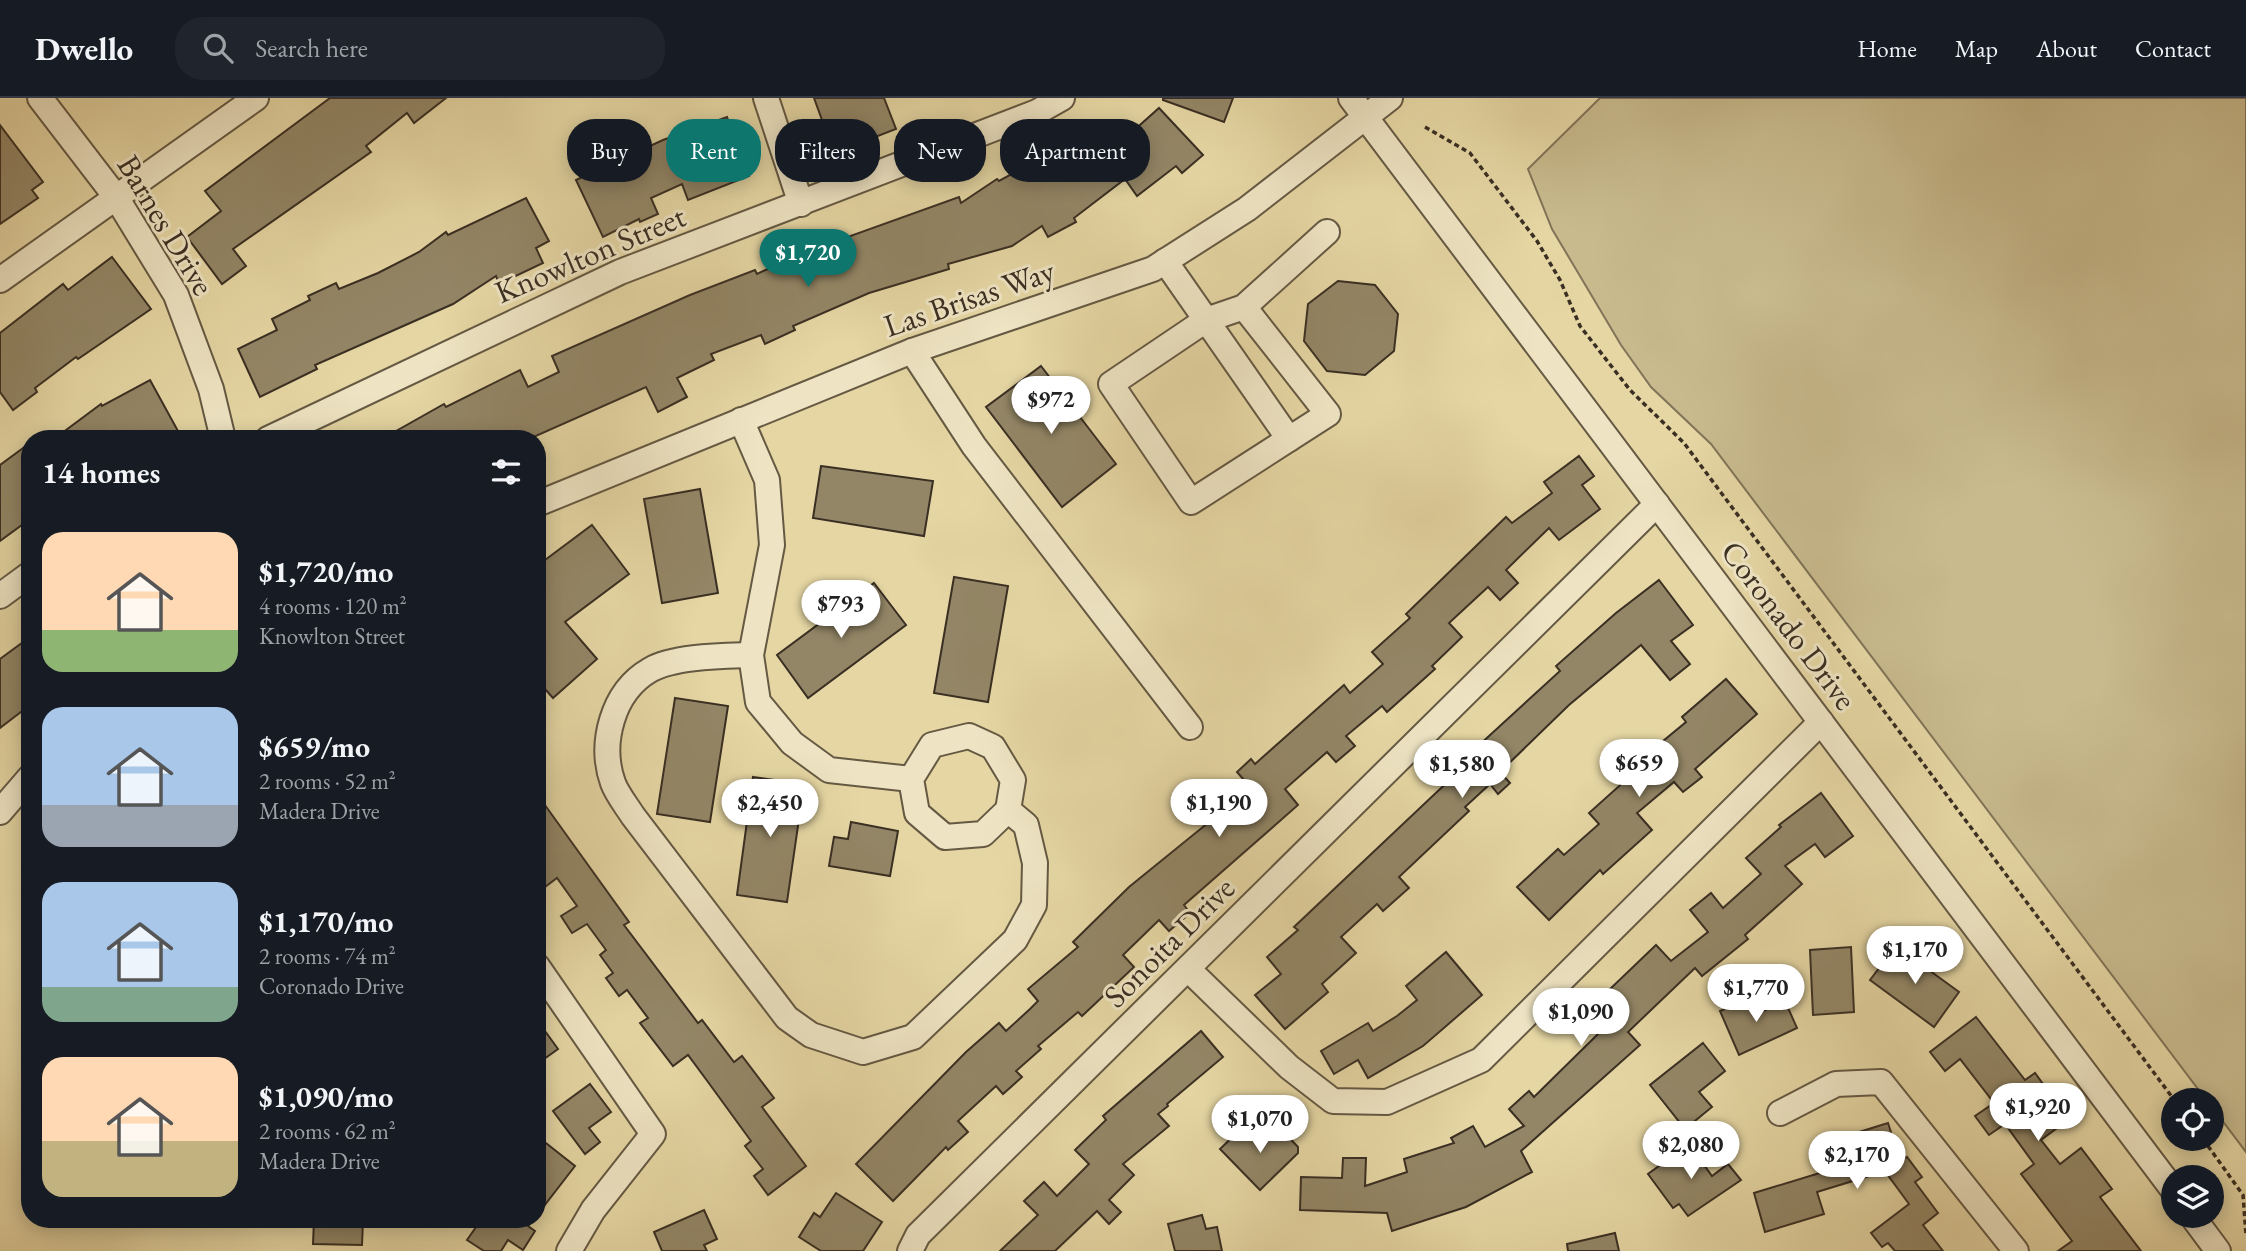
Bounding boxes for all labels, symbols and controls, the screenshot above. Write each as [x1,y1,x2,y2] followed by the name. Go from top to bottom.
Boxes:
[175,17,665,80] search box
[35,27,133,70] text: Dwello
[199,29,237,67] icon: search
[255,31,368,65] text: Search here
[1857,33,1917,64] text: Home
[1955,33,1998,64] text: Map
[2036,33,2097,64] text: About
[2135,33,2211,64] text: Contact
[567,119,652,182] chip: Buy
[666,119,761,182] chip: Rent
[775,119,880,182] chip: Filters
[894,119,986,182] chip: New
[1000,119,1150,182] chip: Apartment
[108,147,224,303] street label: Barnes Drive
[488,195,692,313] street label: Knowlton Street
[751,230,865,289] pin: $1,720
[776,237,840,267] text: $1,720
[878,249,1061,347] street label: Las Brisas Way
[1010,376,1092,436] pin: $972
[1027,384,1075,414] text: $972
[42,453,160,492] text: 14 homes
[487,453,525,491] icon: filters
[1712,532,1866,718] street label: Coronado Drive
[259,552,393,591] text: $1,720/mo
[98,560,182,644] icon: home
[800,580,882,640] pin: $793
[817,588,865,618] text: $793
[259,591,407,621] text: 4 rooms · 120 m²
[259,621,405,651] text: Knowlton Street
[259,727,370,766] text: $659/mo
[98,735,182,819] icon: home
[1405,740,1519,800] pin: $1,580
[1598,740,1680,799] pin: $659
[1615,747,1663,777] text: $659
[1430,748,1494,778] text: $1,580
[259,766,396,796] text: 2 rooms · 52 m²
[713,780,827,839] pin: $2,450
[1162,780,1276,839] pin: $1,190
[738,787,802,817] text: $2,450
[1187,787,1251,817] text: $1,190
[259,796,380,826] text: Madera Drive
[1094,867,1244,1017] street label: Sonoita Drive
[259,902,393,941] text: $1,170/mo
[98,910,182,994] icon: home
[1858,926,1972,986] pin: $1,170
[1883,934,1947,964] text: $1,170
[259,941,396,971] text: 2 rooms · 74 m²
[1699,964,1813,1024] pin: $1,770
[259,971,404,1001] text: Coronado Drive
[1724,972,1788,1002] text: $1,770
[1524,988,1638,1048] pin: $1,090
[1549,996,1613,1026] text: $1,090
[259,1077,393,1116] text: $1,090/mo
[1981,1084,2095,1143] pin: $1,920
[98,1085,182,1169] icon: home
[2161,1088,2224,1228] map controls
[2161,1088,2224,1151] button: locate
[2006,1091,2070,1121] text: $1,920
[1203,1096,1317,1155] pin: $1,070
[1228,1103,1292,1133] text: $1,070
[259,1116,396,1146] text: 2 rooms · 62 m²
[1634,1122,1748,1181] pin: $2,080
[1659,1129,1723,1159] text: $2,080
[1800,1132,1914,1191] pin: $2,170
[1825,1139,1889,1169] text: $2,170
[259,1146,380,1176] text: Madera Drive
[2161,1165,2224,1228] button: layers

